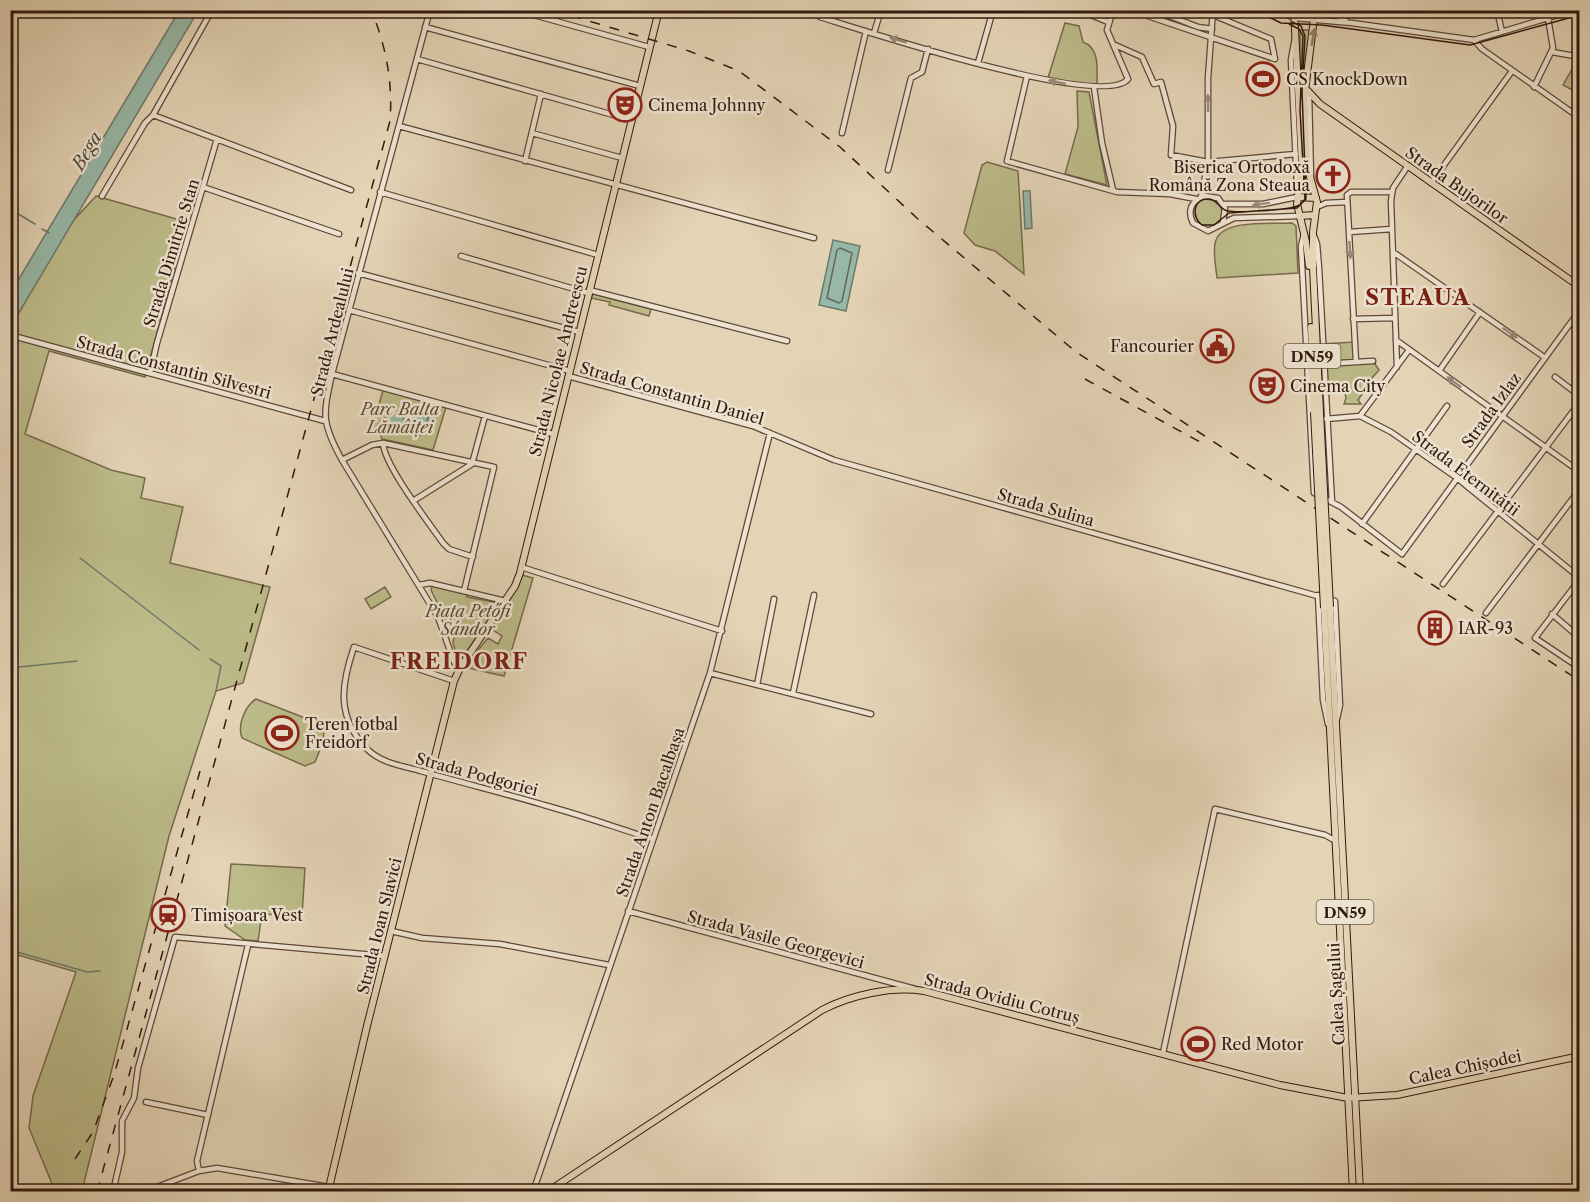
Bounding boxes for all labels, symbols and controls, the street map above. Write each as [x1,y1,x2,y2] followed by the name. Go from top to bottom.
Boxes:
[1309,27,1318,46] one-way arrow
[889,35,907,44] one-way arrow
[1245,61,1281,97] sports icon: CS KnockDown
[1286,69,1408,89] place label: CS KnockDown
[1047,77,1066,86] one-way arrow
[607,87,643,123] theatre icon: Cinema Johnny
[1203,94,1213,113] one-way arrow
[648,95,766,115] place label: Cinema Johnny
[66,128,107,176] water label: Bega
[1402,142,1512,228] street label: Strada Bujorilor
[1149,157,1311,195] place label: Biserica Ortodoxă Română Zona Steaua
[1315,158,1351,194] church icon: Biserica Ortodoxă Română Zona Steaua
[139,176,203,330] street label: Strada Dimitrie Stan
[1251,199,1270,209] one-way arrow
[1345,240,1355,259] one-way arrow
[525,263,591,458] street label: Strada Nicolae Andreescu
[306,266,358,398] street label: Strada Ardealului
[1365,284,1471,311] district label: STEAUA
[1501,327,1517,339] one-way arrow
[1199,328,1235,364] public building icon: Fancourier
[74,331,274,403] street label: Strada Constantin Silvestri
[1110,336,1194,356] place label: Fancourier
[1284,344,1340,368] road number: DN59
[578,357,767,429] street label: Strada Constantin Daniel
[1249,368,1285,404] theatre icon: Cinema City
[1457,368,1525,452] street label: Strada Izlaz
[1290,376,1386,396] place label: Cinema City
[1446,376,1462,388] one-way arrow
[359,399,440,438] park label: Parc Balta Lămâiței
[1408,426,1524,520] street label: Strada Eternității
[995,484,1097,531] street label: Strada Sulina
[424,601,511,639] park label: Piața Petőfi Sándor
[1417,610,1453,646] building icon: IAR-93
[1458,618,1513,638] place label: IAR-93
[390,648,528,675] district label: FREIDORF
[305,714,398,752] place label: Teren fotbal Freidorf
[264,715,300,751] sports icon: Teren fotbal Freidorf
[612,724,689,900] street label: Strada Anton Bacalbașa
[414,748,541,800] street label: Strada Podgoriei
[352,856,406,996] street label: Strada Ioan Slavici
[150,897,186,933] station icon: Timișoara Vest
[1316,900,1374,924] road number: DN59
[191,905,303,925] place label: Timișoara Vest
[685,906,867,972] street label: Strada Vasile Georgevici
[1323,942,1349,1046] street label: Calea Șagului
[922,969,1082,1027] street label: Strada Ovidiu Cotruș
[1180,1026,1216,1062] sports icon: Red Motor
[1221,1034,1304,1054] place label: Red Motor
[1407,1045,1523,1089] street label: Calea Chișodei

